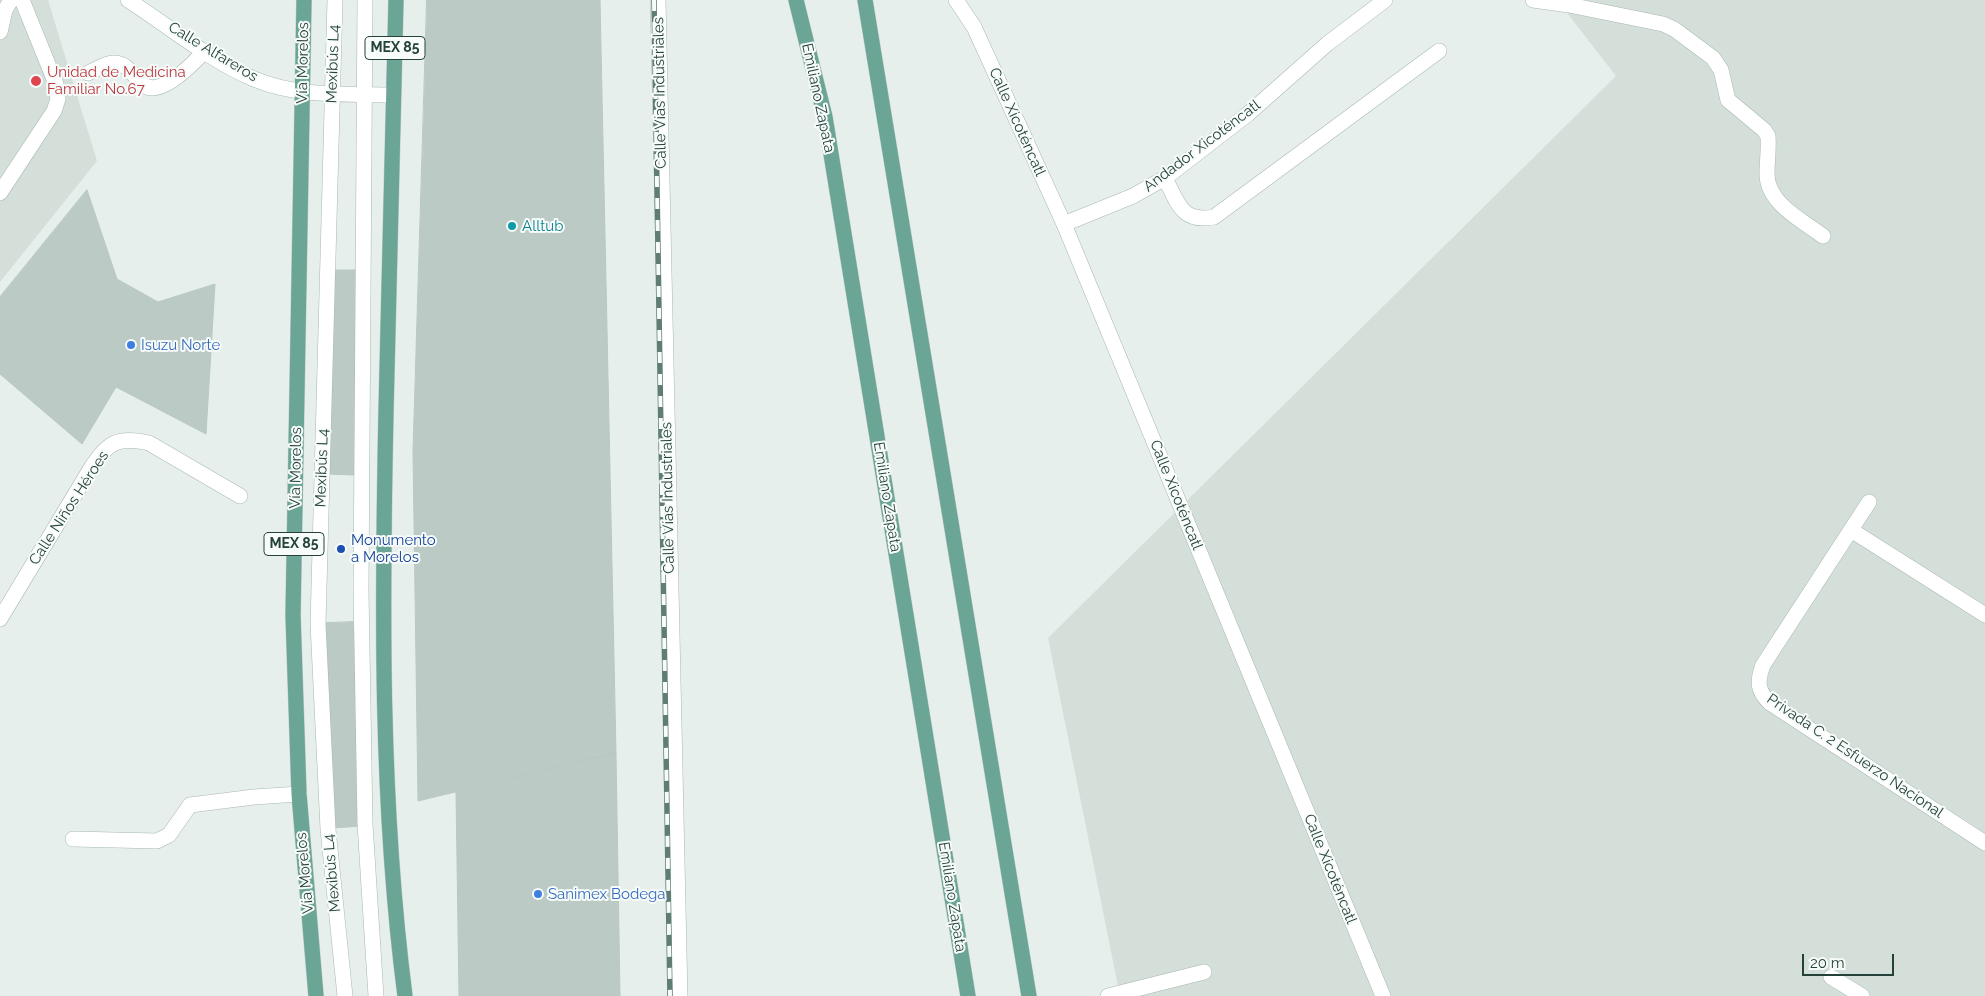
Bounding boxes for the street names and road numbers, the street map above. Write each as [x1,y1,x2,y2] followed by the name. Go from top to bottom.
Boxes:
[650,17,670,169] street label: Calle Vías Industriales
[165,18,261,86] street label: Calle Alfareros
[293,22,313,104] street label: Vía Morelos
[323,24,343,104] street label: Mexibús L4
[365,36,425,59] road number: MEX 85
[798,42,838,154] street label: Emiliano Zapata
[985,65,1049,179] street label: Calle Xicoténcatl
[1140,96,1264,196] street label: Andador Xicoténcatl
[658,422,678,574] street label: Calle Vías Industriales
[286,427,306,509] street label: Vía Morelos
[312,428,332,508] street label: Mexibús L4
[1146,437,1206,553] street label: Calle Xicoténcatl
[869,441,905,553] street label: Emiliano Zapata
[25,447,113,569] street label: Calle Niños Héroes
[264,532,324,556] road number: MEX 85
[1763,690,1947,822] street label: Privada C. 2 Esfuerzo Nacional
[1300,811,1360,927] street label: Calle Xicoténcatl
[292,832,318,914] street label: Vía Morelos
[320,833,344,913] street label: Mexibús L4
[934,841,970,953] street label: Emiliano Zapata

